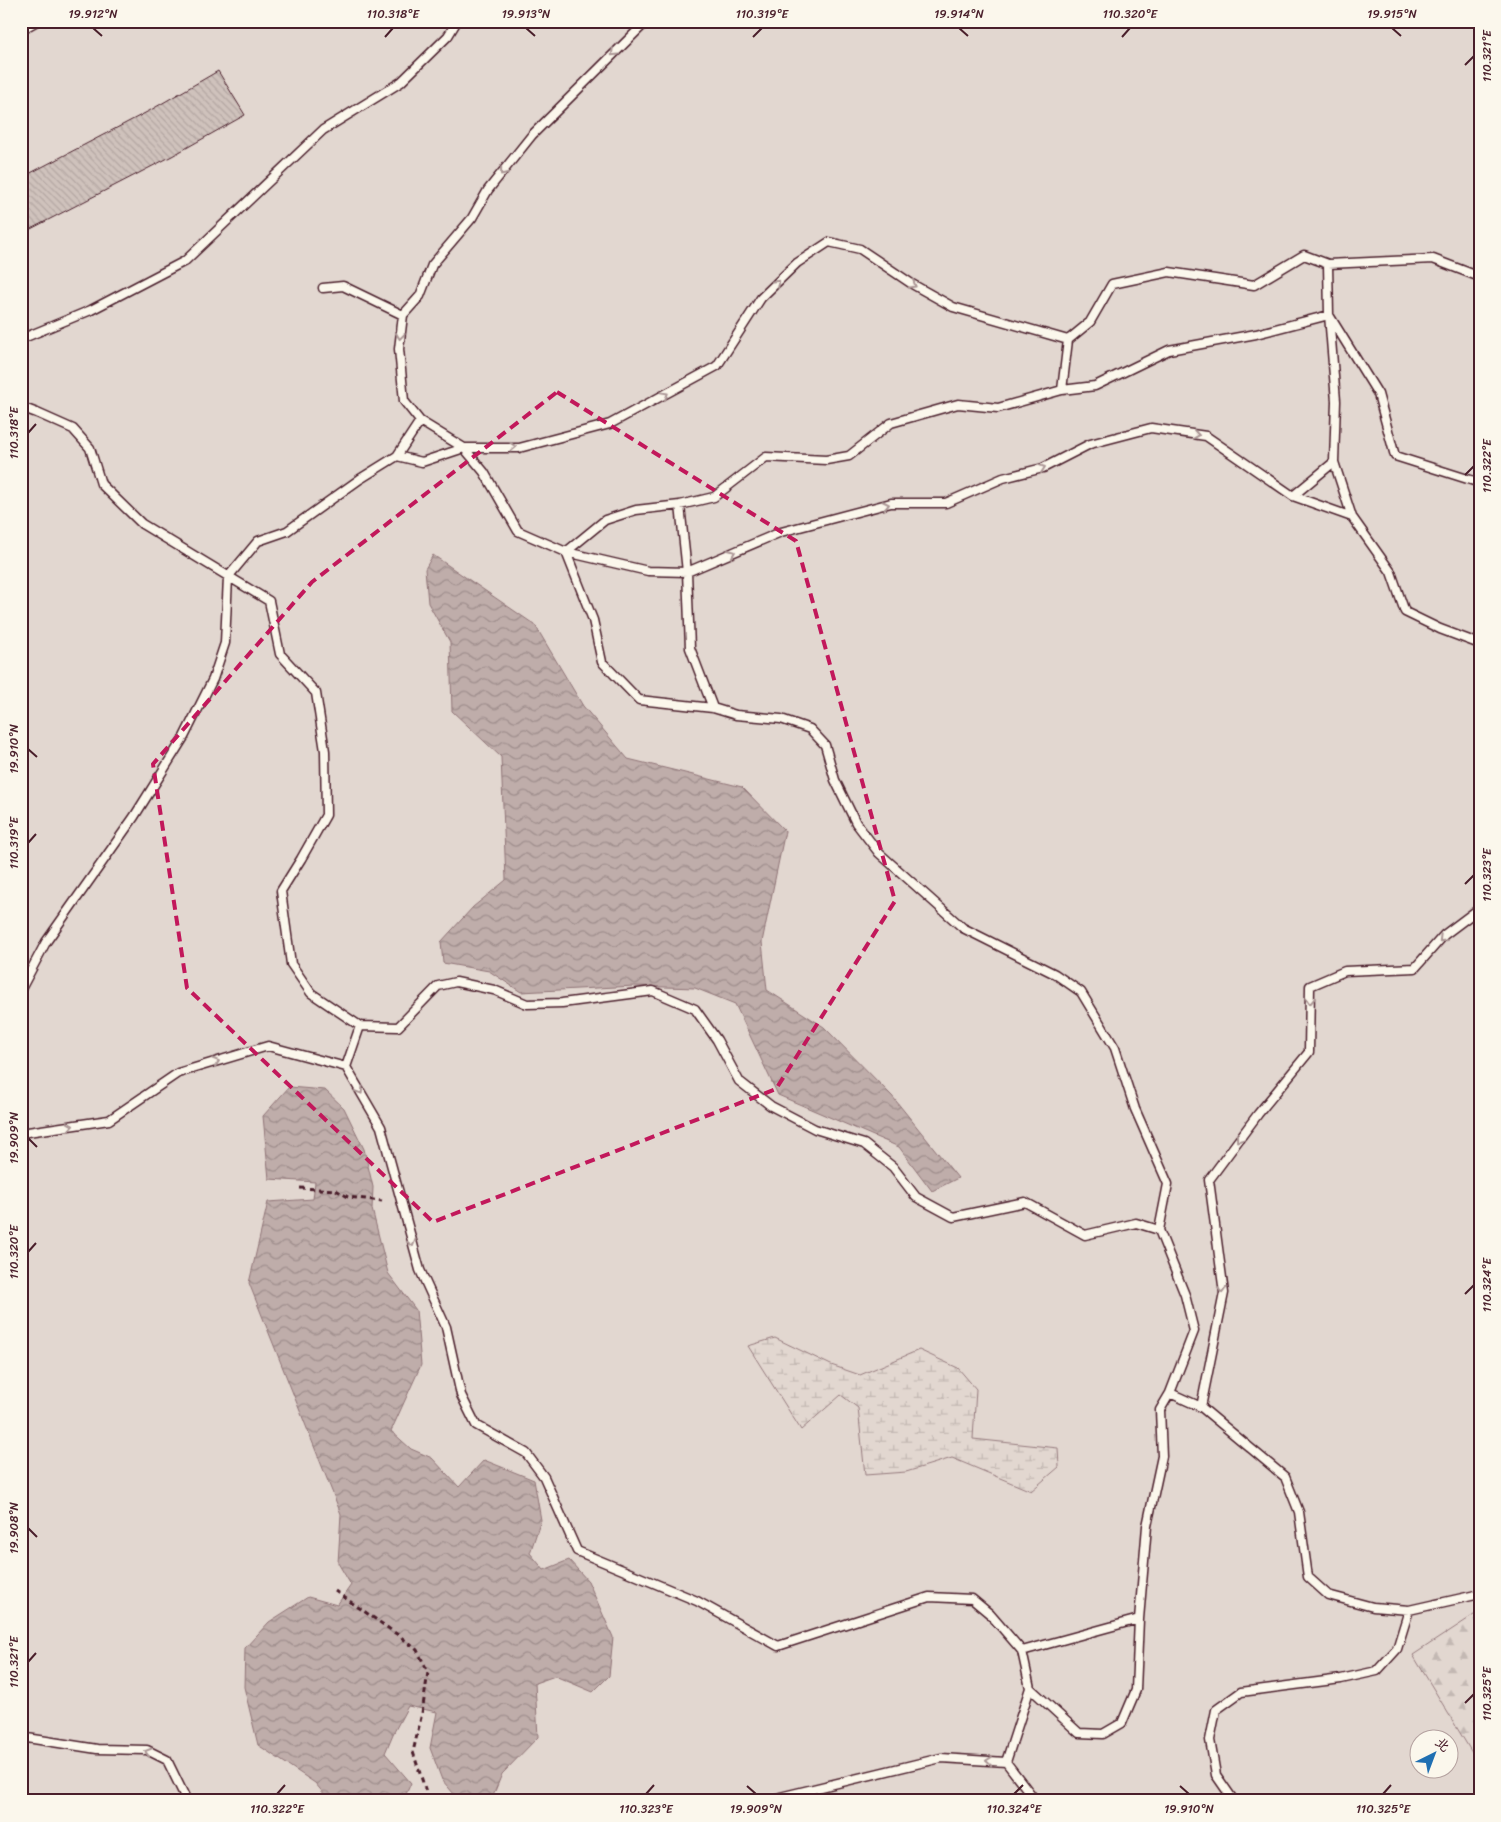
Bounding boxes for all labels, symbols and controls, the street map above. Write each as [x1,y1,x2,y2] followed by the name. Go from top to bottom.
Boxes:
[68,3,118,25] text: 19.912°N
[367,3,420,25] text: 110.318°E
[502,3,551,25] text: 19.913°N
[736,3,790,25] text: 110.319°E
[934,3,984,25] text: 19.914°N
[1103,3,1159,25] text: 110.320°E
[1367,3,1417,25] text: 19.915°N
[1476,29,1498,82] text: 110.321°E
[610,48,619,57] one-way arrow
[500,166,508,175] one-way arrow
[908,278,917,288] one-way arrow
[771,280,780,289] one-way arrow
[395,332,406,340] one-way arrow
[660,391,669,401] one-way arrow
[3,406,25,459] text: 110.318°E
[1192,429,1200,439] one-way arrow
[1476,438,1498,493] text: 110.322°E
[509,442,517,453] one-way arrow
[1037,463,1046,473] one-way arrow
[882,500,891,511] one-way arrow
[727,549,736,560] one-way arrow
[3,723,25,774] text: 19.910°N
[3,815,25,869] text: 110.319°E
[1476,847,1498,902] text: 110.323°E
[1438,933,1447,942] one-way arrow
[1305,998,1315,1005] one-way arrow
[211,1058,219,1068] one-way arrow
[353,1085,363,1094] one-way arrow
[3,1111,25,1164] text: 19.909°N
[66,1121,74,1132] one-way arrow
[1236,1133,1245,1143] one-way arrow
[3,1223,25,1279] text: 110.320°E
[407,1239,417,1247] one-way arrow
[1476,1257,1498,1312] text: 110.324°E
[1217,1286,1228,1294] one-way arrow
[3,1501,25,1554] text: 19.908°N
[3,1635,25,1688] text: 110.321°E
[1476,1666,1498,1721] text: 110.325°E
[1408,1730,1458,1780] north arrow
[1429,1731,1456,1759] text: 北
[144,1748,153,1758] one-way arrow
[984,1755,992,1766] one-way arrow
[250,1798,305,1820] text: 110.322°E
[619,1798,674,1820] text: 110.323°E
[730,1798,783,1820] text: 19.909°N
[987,1798,1042,1820] text: 110.324°E
[1164,1798,1215,1820] text: 19.910°N
[1356,1798,1411,1820] text: 110.325°E

